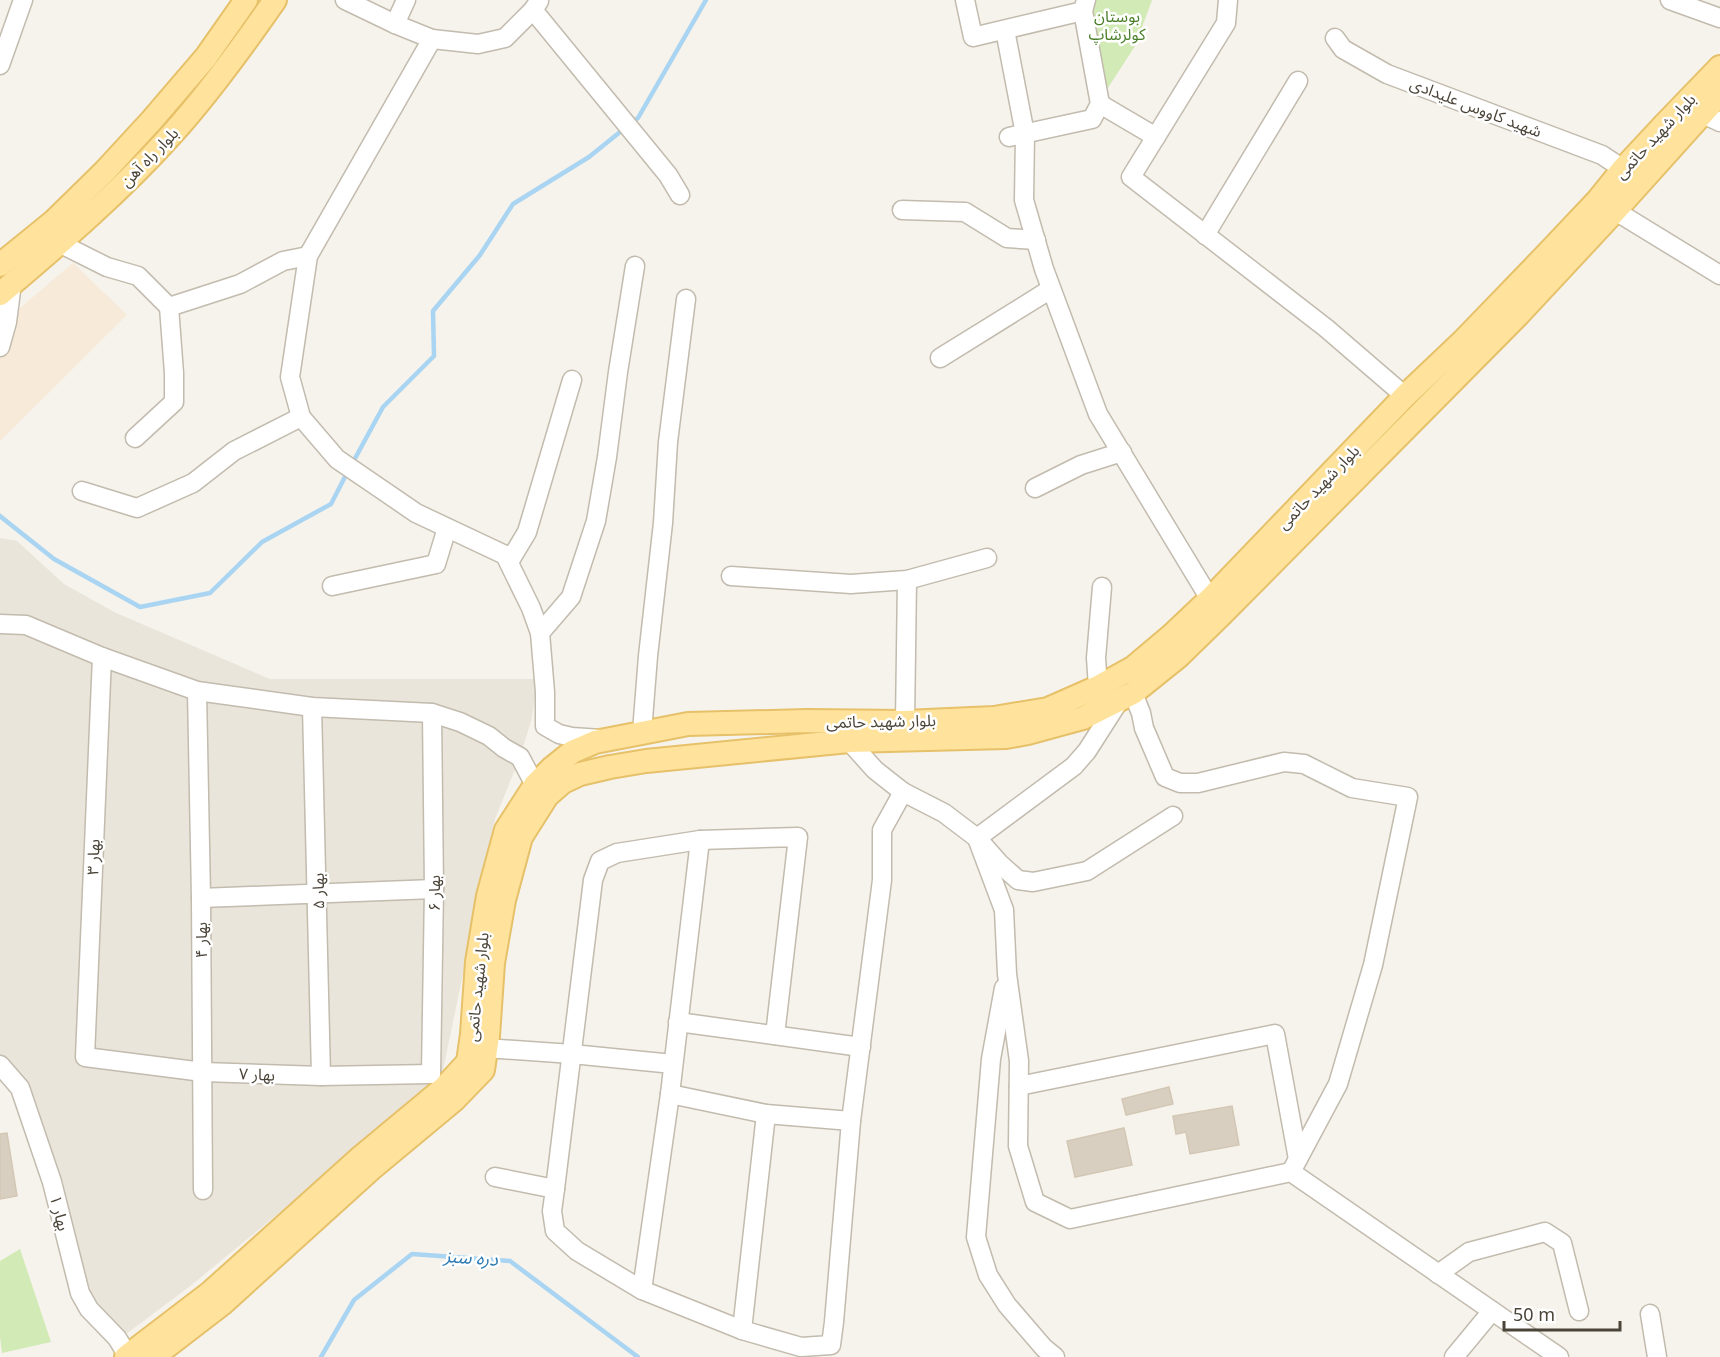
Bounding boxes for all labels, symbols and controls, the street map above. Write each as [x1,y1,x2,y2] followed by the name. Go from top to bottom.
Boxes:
[1088,5,1146,45] park label: بوستان کولرشاپ
[1407,72,1545,142] street label: شهید کاووس علیدادی
[1610,88,1700,184] street label: بلوار شهید حاتمی
[115,122,183,192] street label: بلوار راه آهن
[1272,440,1364,534] street label: بلوار شهید حاتمی
[826,709,936,733] street label: بلوار شهید حاتمی
[81,838,105,876] street label: بهار ۳
[307,873,329,909] street label: بهار ۵
[423,875,445,911] street label: بهار ۶
[190,922,212,958] street label: بهار ۴
[460,931,494,1043] street label: بلوار شهید حاتمی
[238,1062,276,1086] street label: بهار ۷
[45,1193,75,1233] street label: بهار ۱
[441,1243,499,1271] water label: دره سبز
[1504,1294,1620,1332] scale bar
[1513,1302,1555,1326] text: 50 m

